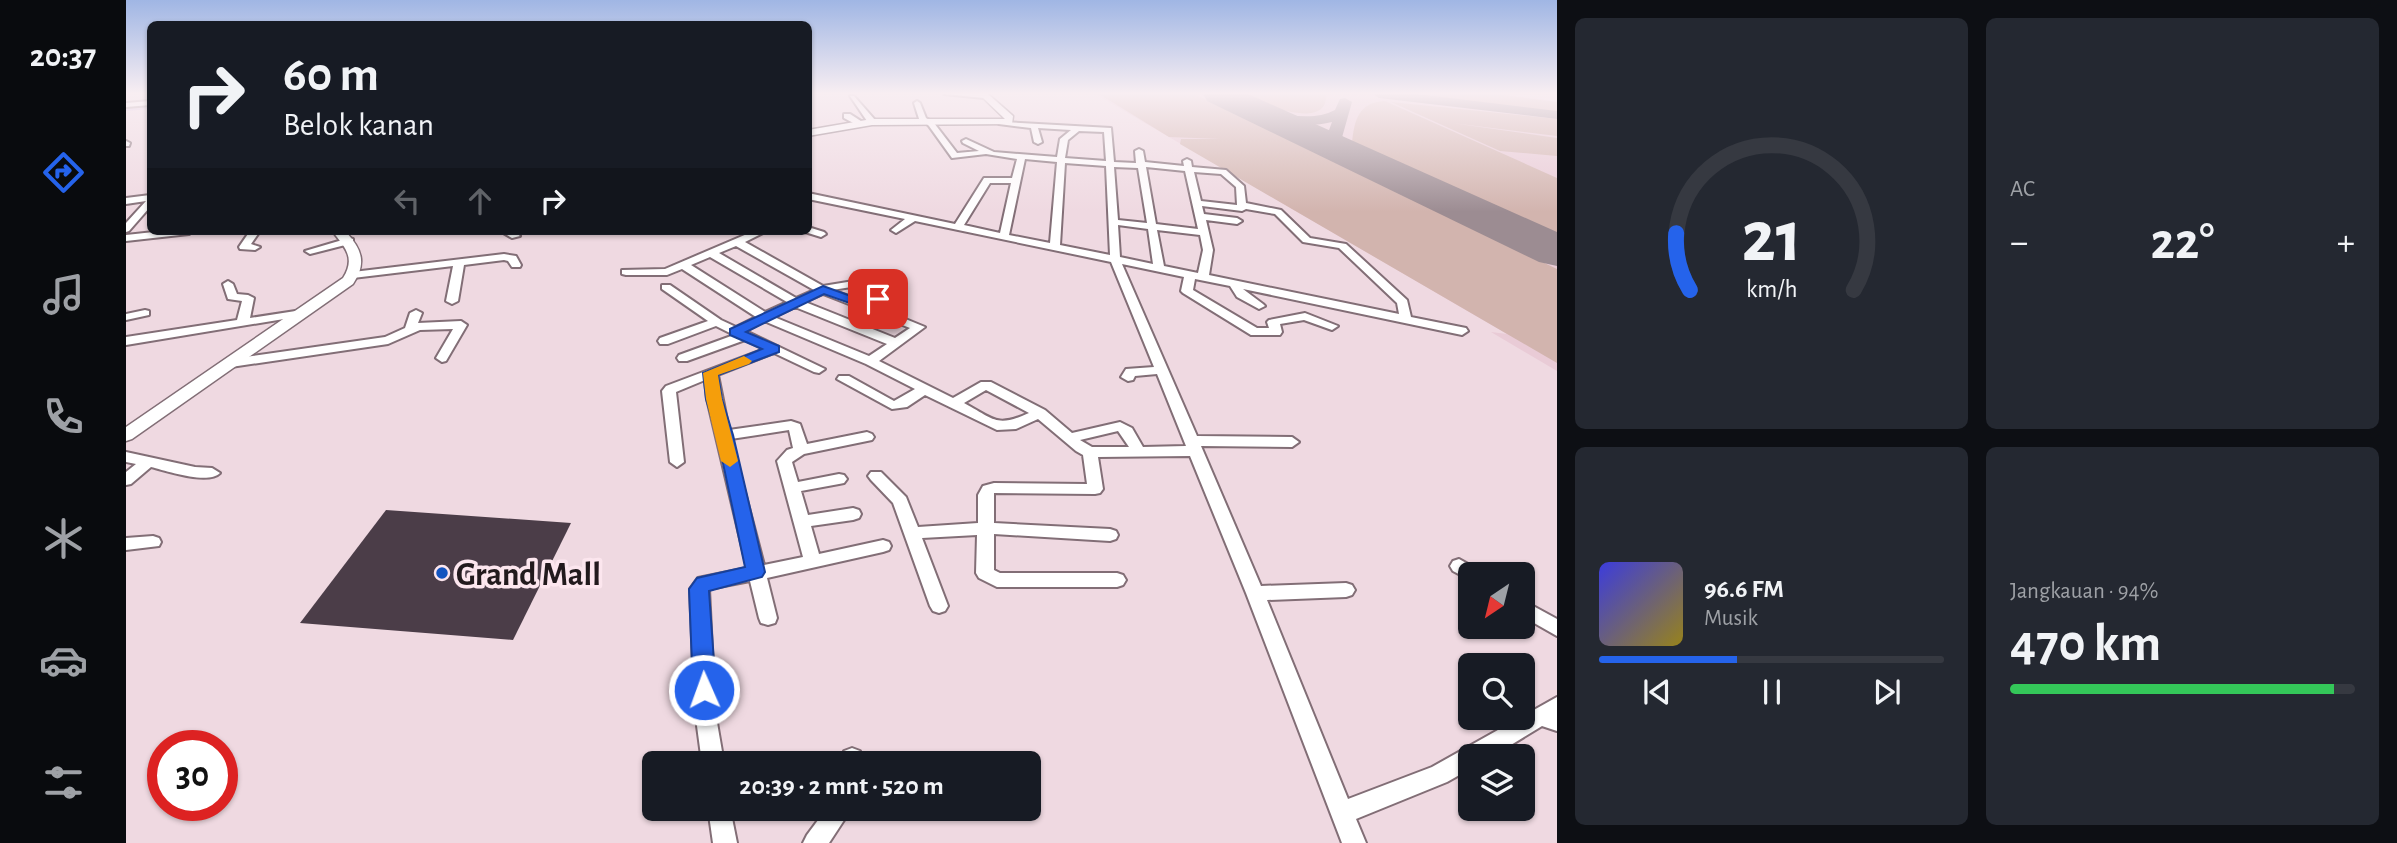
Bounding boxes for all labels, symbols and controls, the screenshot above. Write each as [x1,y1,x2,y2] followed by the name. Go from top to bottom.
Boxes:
[30,40,96,72] text: 20:37
[168,49,259,140] icon: right
[283,51,379,100] text: 60 m
[283,109,434,141] text: Belok kanan
[39,148,88,197] icon: directions
[2010,178,2035,201] text: AC
[388,182,426,220] icon: left
[461,182,499,220] icon: ahead
[534,182,572,220] icon: right
[1741,202,1802,275] text: 21
[2150,216,2215,268] text: 22°
[2010,224,2028,262] text: −
[2337,224,2355,262] text: +
[848,269,908,329] pin
[39,270,88,319] icon: music
[1746,276,1797,301] text: km/h
[859,280,897,318] icon: arrive
[39,392,88,441] icon: phone
[39,514,88,563] icon: climate
[456,559,601,592] place label: Grand Mall
[1458,562,1535,639] north arrow
[1458,562,1535,821] map controls
[434,565,450,581] marker: Grand Mall
[1704,576,1784,602] text: 96.6 FM
[2010,580,2158,603] text: Jangkauan · 94%
[1704,607,1758,630] text: Musik
[2010,618,2161,670] text: 470 km
[39,636,88,685] icon: car
[667,653,741,727] position arrow
[1458,653,1535,730] button: search
[1638,673,1676,711] icon: previous
[1753,673,1791,711] icon: pause
[1868,673,1906,711] icon: next
[147,730,238,821] speed limit sign: 30
[1458,744,1535,821] button: layers
[39,758,88,807] icon: filters
[739,773,944,799] text: 20:39 · 2 mnt · 520 m

